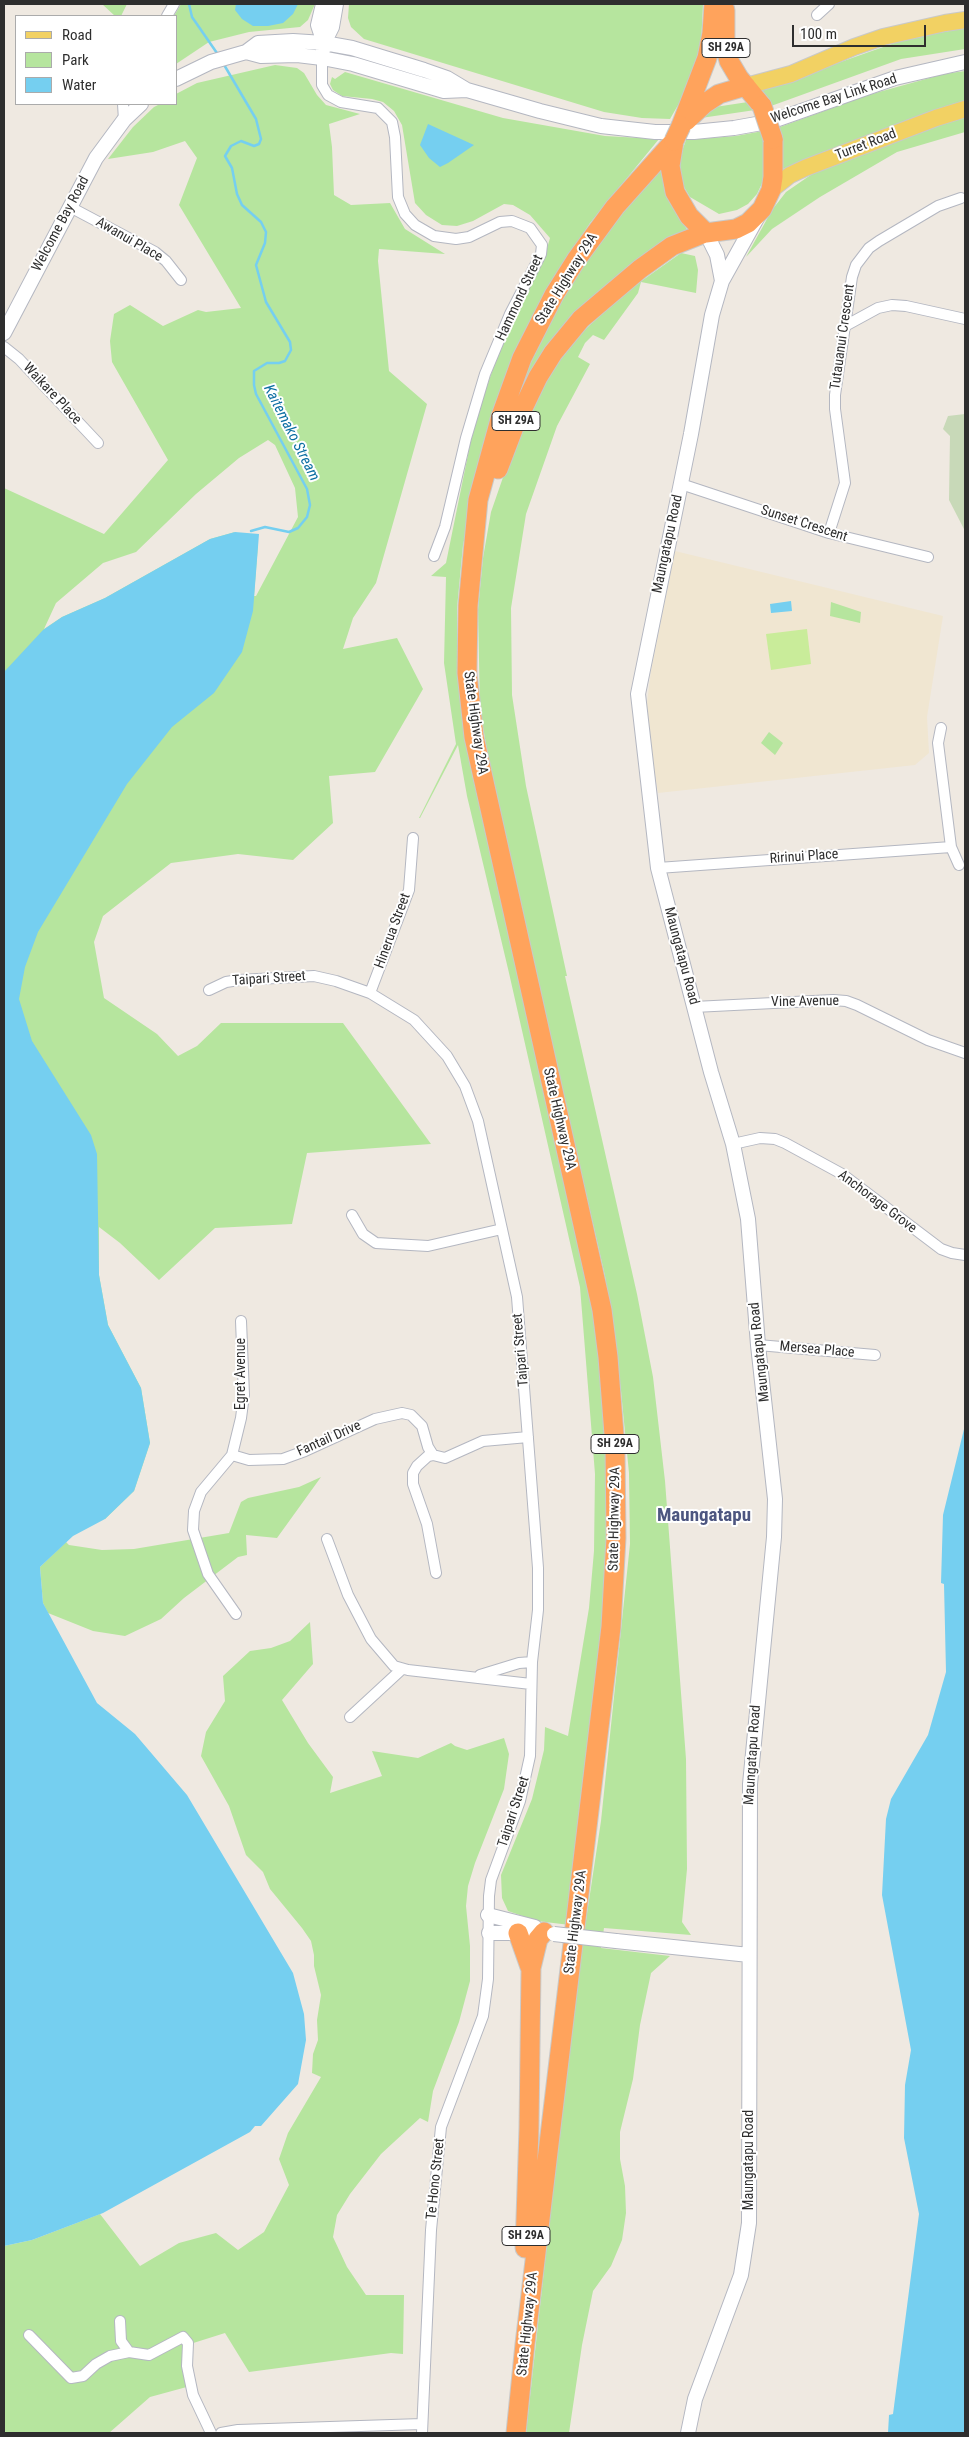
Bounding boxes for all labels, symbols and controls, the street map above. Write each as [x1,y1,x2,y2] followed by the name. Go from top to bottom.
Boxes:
[15,15,178,105] legend
[794,15,928,47] scale bar
[800,25,837,43] text: 100 m
[62,26,92,44] text: Road
[702,38,750,58] road number: SH 29A
[62,51,89,69] text: Park
[769,71,899,127] street label: Welcome Bay Link Road
[62,76,96,94] text: Water
[833,126,899,164] street label: Turret Road
[29,174,93,274] street label: Welcome Bay Road
[93,214,165,266] street label: Awanui Place
[532,230,602,328] street label: State Highway 29A
[493,252,547,344] street label: Hammond Street
[827,283,859,391] street label: Tutauanui Crescent
[19,360,85,428] street label: Waikare Place
[259,382,323,484] water label: Kaitemako Stream
[492,412,540,431] road number: SH 29A
[649,493,687,595] street label: Maungatapu Road
[759,502,849,546] street label: Sunset Crescent
[459,670,491,776] street label: State Highway 29A
[769,846,839,868] street label: Ririnui Place
[372,891,414,971] street label: Hinerua Street
[660,905,702,1007] street label: Maungatapu Road
[232,968,306,990] street label: Taipari Street
[771,993,839,1011] street label: Vine Avenue
[539,1066,579,1172] street label: State Highway 29A
[834,1167,920,1237] street label: Anchorage Grove
[746,1301,774,1403] street label: Maungatapu Road
[509,1313,533,1387] street label: Taipari Street
[233,1338,249,1410] street label: Egret Avenue
[779,1338,855,1362] street label: Mersea Place
[294,1417,364,1461] street label: Fantail Drive
[591,1435,639,1454] road number: SH 29A
[606,1467,624,1571] street label: State Highway 29A
[657,1505,751,1527] district label: Maungatapu
[741,1704,765,1806] street label: Maungatapu Road
[495,1774,533,1850] street label: Taipari Street
[561,1869,591,1975] street label: State Highway 29A
[741,2110,757,2210] street label: Maungatapu Road
[423,2137,449,2221] street label: Te Hono Street
[502,2226,550,2246] road number: SH 29A
[514,2271,542,2377] street label: State Highway 29A

